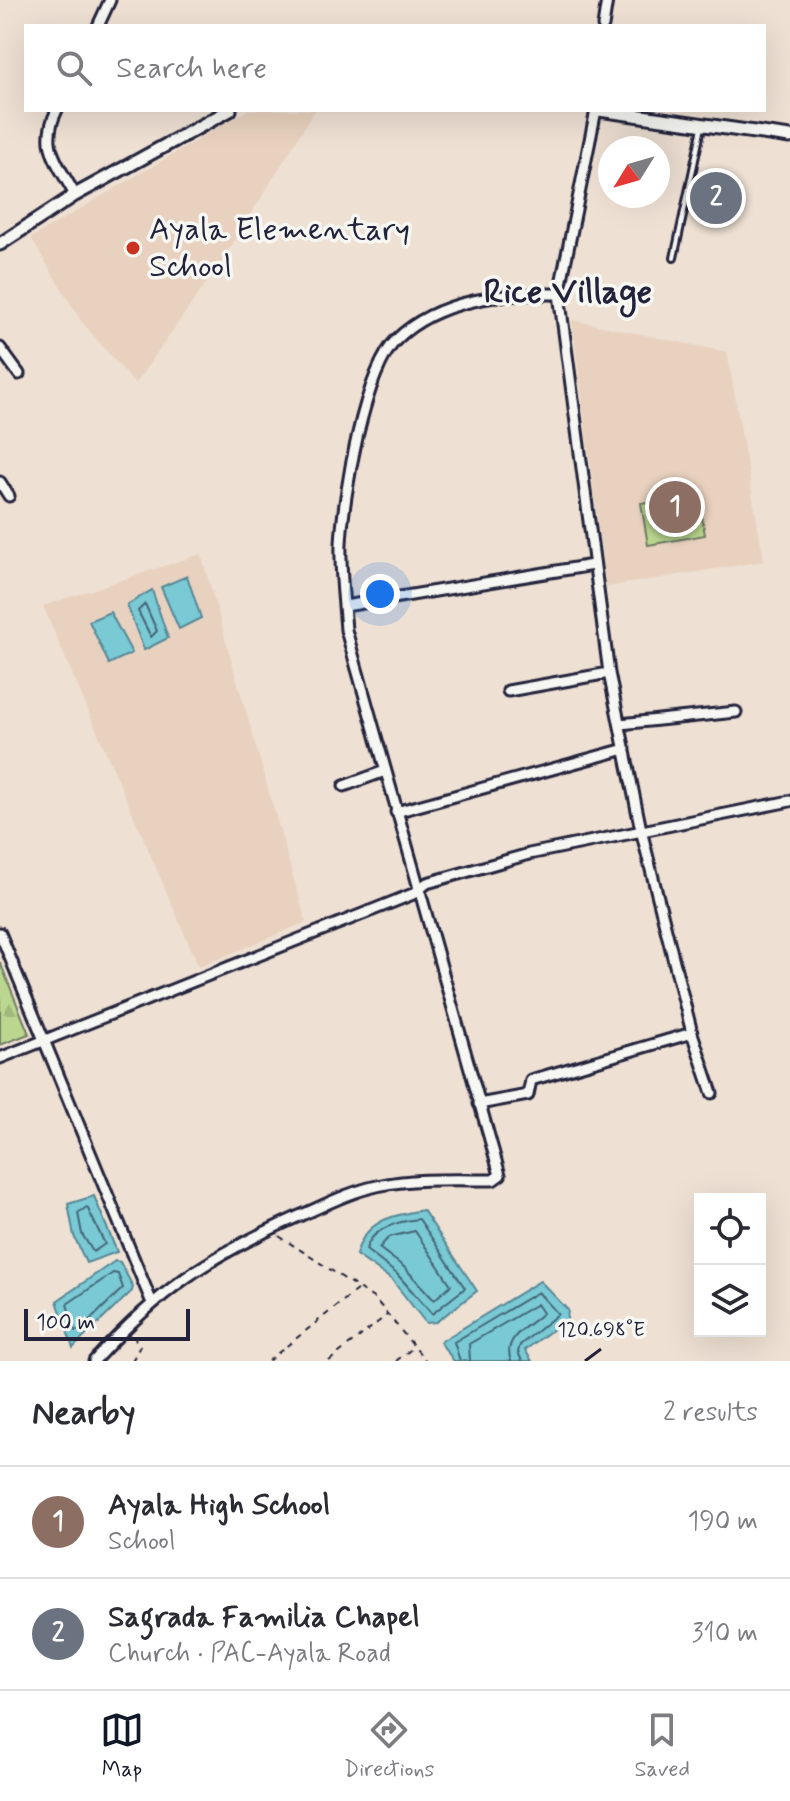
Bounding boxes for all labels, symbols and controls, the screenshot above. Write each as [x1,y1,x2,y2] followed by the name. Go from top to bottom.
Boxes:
[24,24,766,112] search box
[52,46,96,90] icon: search
[116,49,267,88] text: Search here
[598,136,670,208] north arrow
[690,168,742,228] pin: 2
[149,209,410,288] place label: Ayala Elementary School
[124,239,142,257] marker: Ayala Elementary School
[484,270,652,318] district label: Rice Village
[649,477,701,537] pin: 1
[360,574,400,614] your location
[694,1193,766,1337] map controls
[694,1193,766,1265] button: locate
[694,1265,766,1337] button: layers
[24,1305,190,1341] scale bar
[36,1309,95,1337] text: 100 m
[557,1317,645,1344] text: 120.698°E
[32,1391,136,1436] text: Nearby
[663,1396,758,1430] text: 2 results
[108,1486,330,1525] text: Ayala High School
[52,1505,64,1539] text: 1
[688,1505,758,1539] text: 190 m
[108,1525,175,1559] text: School
[108,1598,420,1637] text: Sagrada Familia Chapel
[52,1617,64,1651] text: 2
[692,1617,758,1651] text: 310 m
[108,1637,391,1671] text: Church · PAC-Ayala Road
[100,1708,144,1784] tab: Map
[344,1708,434,1784] tab: Directions
[634,1708,690,1784] tab: Saved

